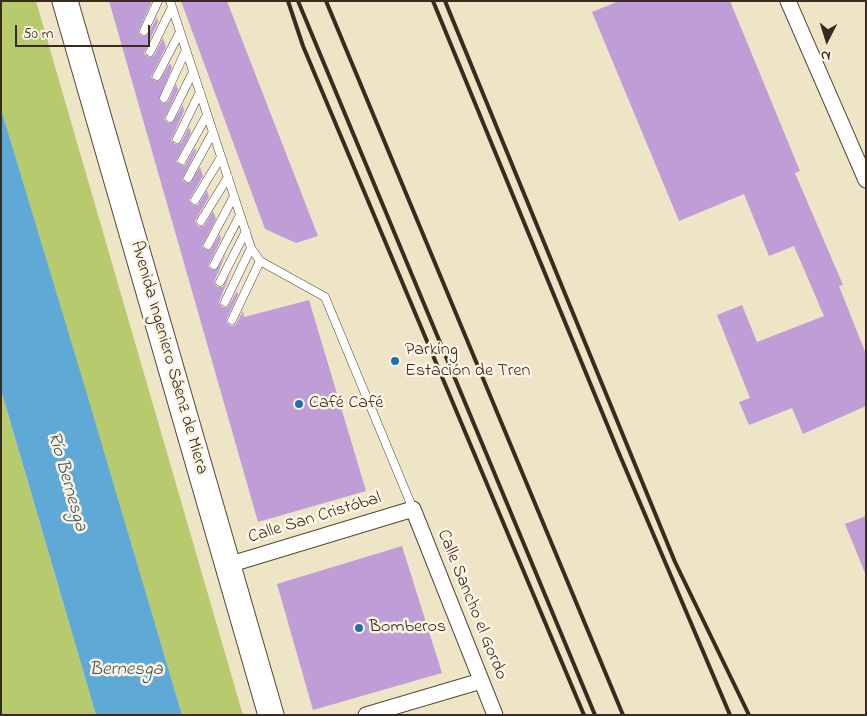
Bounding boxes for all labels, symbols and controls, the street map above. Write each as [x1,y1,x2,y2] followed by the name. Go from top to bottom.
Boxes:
[18,15,152,47] scale bar
[802,15,852,65] north arrow
[23,23,53,45] text: 50 m
[820,45,831,66] text: N
[124,239,212,477] street label: Avenida Ingeniero Sáenz de Miera
[405,340,530,382] place label: Parking Estación de Tren
[389,355,401,367] marker: Parking Estación de Tren
[309,393,383,415] place label: Café Café
[293,398,305,410] marker: Café Café
[41,430,91,534] water label: Río Bernesga
[246,489,384,549] street label: Calle San Cristóbal
[431,527,511,683] street label: Calle Sancho el Gordo
[369,617,446,639] place label: Bomberos
[353,622,365,634] marker: Bomberos
[89,660,163,682] water label: Bernesga

